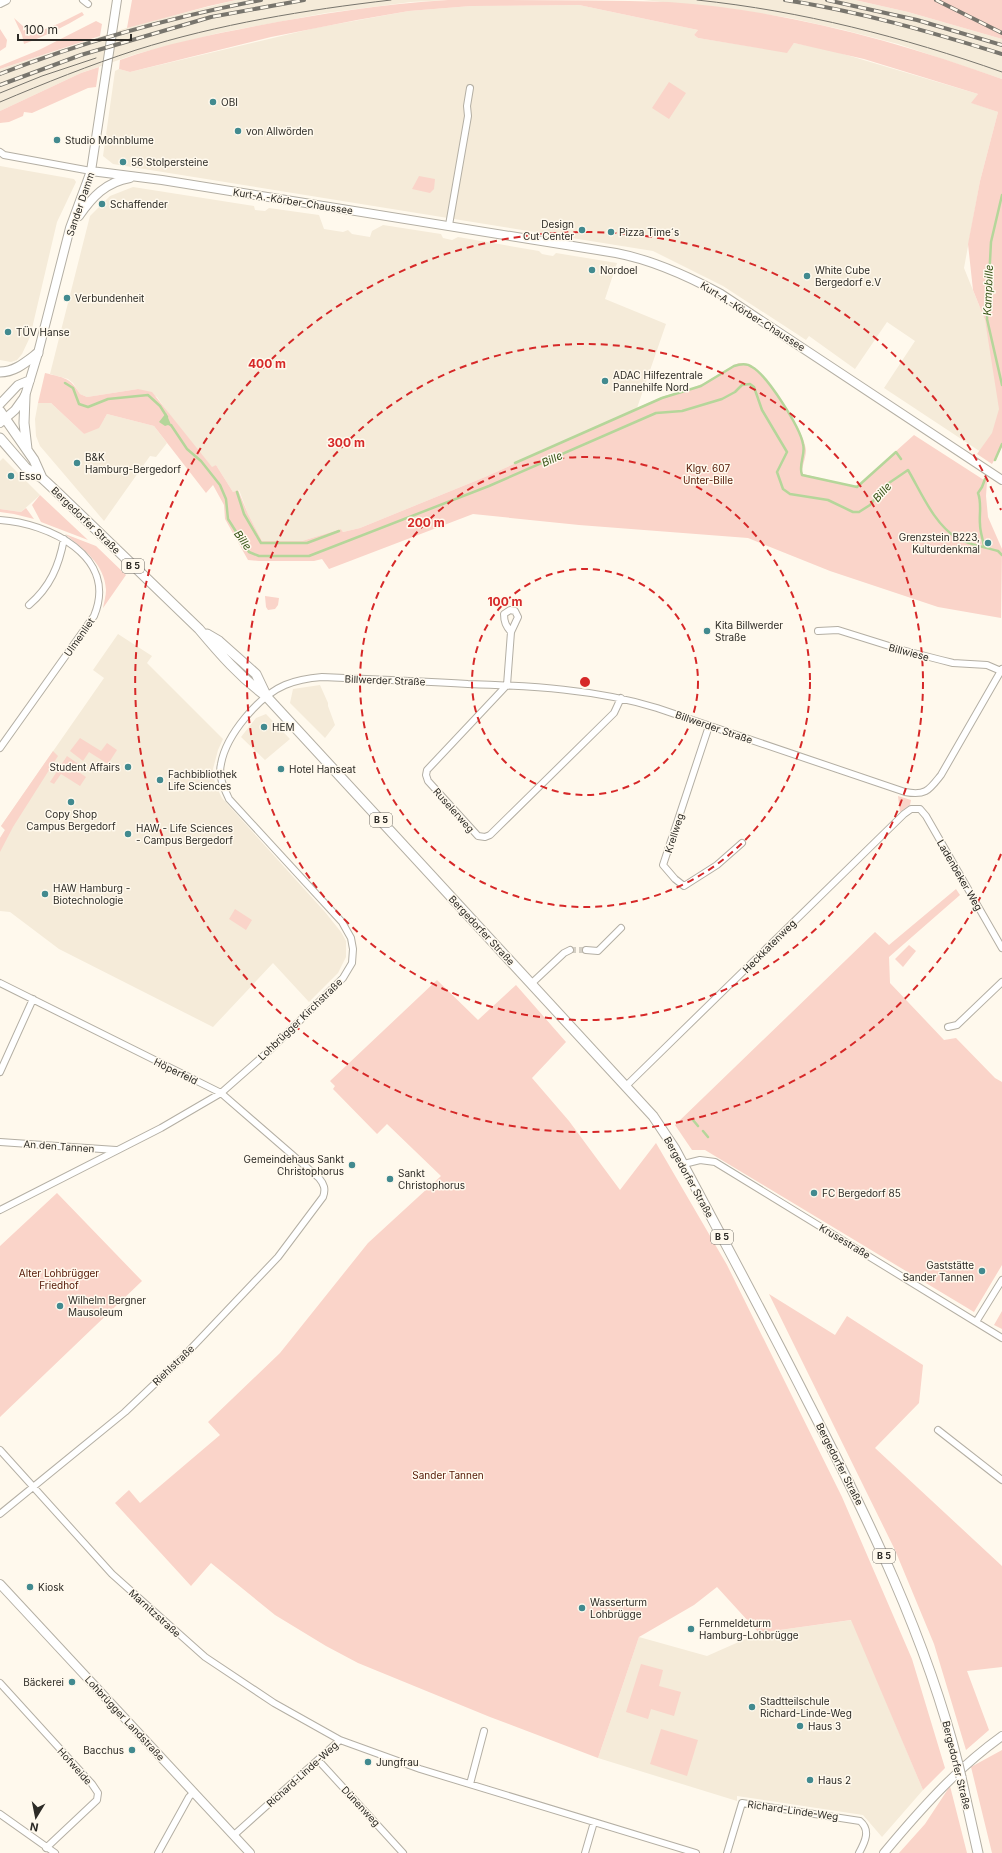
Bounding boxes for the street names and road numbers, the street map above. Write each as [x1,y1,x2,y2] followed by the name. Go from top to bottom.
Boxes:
[63,170,97,238] street label: Sander Damm
[232,186,354,216] street label: Kurt-A.-Körber-Chaussee
[698,279,808,353] street label: Kurt-A.-Körber-Chaussee
[49,484,123,556] street label: Bergedorfer Straße
[122,559,144,573] road number: B 5
[61,615,97,659] street label: Ulmenliet
[887,641,931,663] street label: Billwiese
[344,673,426,687] street label: Billwerder Straße
[674,708,754,746] street label: Billwerder Straße
[431,785,477,835] street label: Ruselerweg
[662,812,686,854] street label: Krellweg
[370,813,392,827] road number: B 5
[935,837,985,913] street label: Ladenbeker Weg
[447,893,517,967] street label: Bergedorfer Straße
[740,917,798,975] street label: Heckkatenweg
[255,975,345,1062] street label: Lohbrügger Kirchstraße
[152,1055,200,1087] street label: Höperfeld
[662,1134,716,1220] street label: Bergedorfer Straße
[23,1138,95,1154] street label: An den Tannen
[817,1221,873,1261] street label: Krusestraße
[711,1230,733,1244] road number: B 5
[150,1342,196,1388] street label: Riehlstraße
[814,1421,866,1507] street label: Bergedorfer Straße
[873,1549,895,1563] road number: B 5
[127,1587,184,1640] street label: Marnitzstraße
[83,1673,167,1763] street label: Lohbrügger Landstraße
[940,1719,974,1811] street label: Bergedorfer Straße
[264,1739,340,1809] street label: Richard-Linde-Weg
[55,1745,95,1787] street label: Hofweide
[339,1783,383,1829] street label: Dünenweg
[747,1798,839,1822] street label: Richard-Linde-Weg

